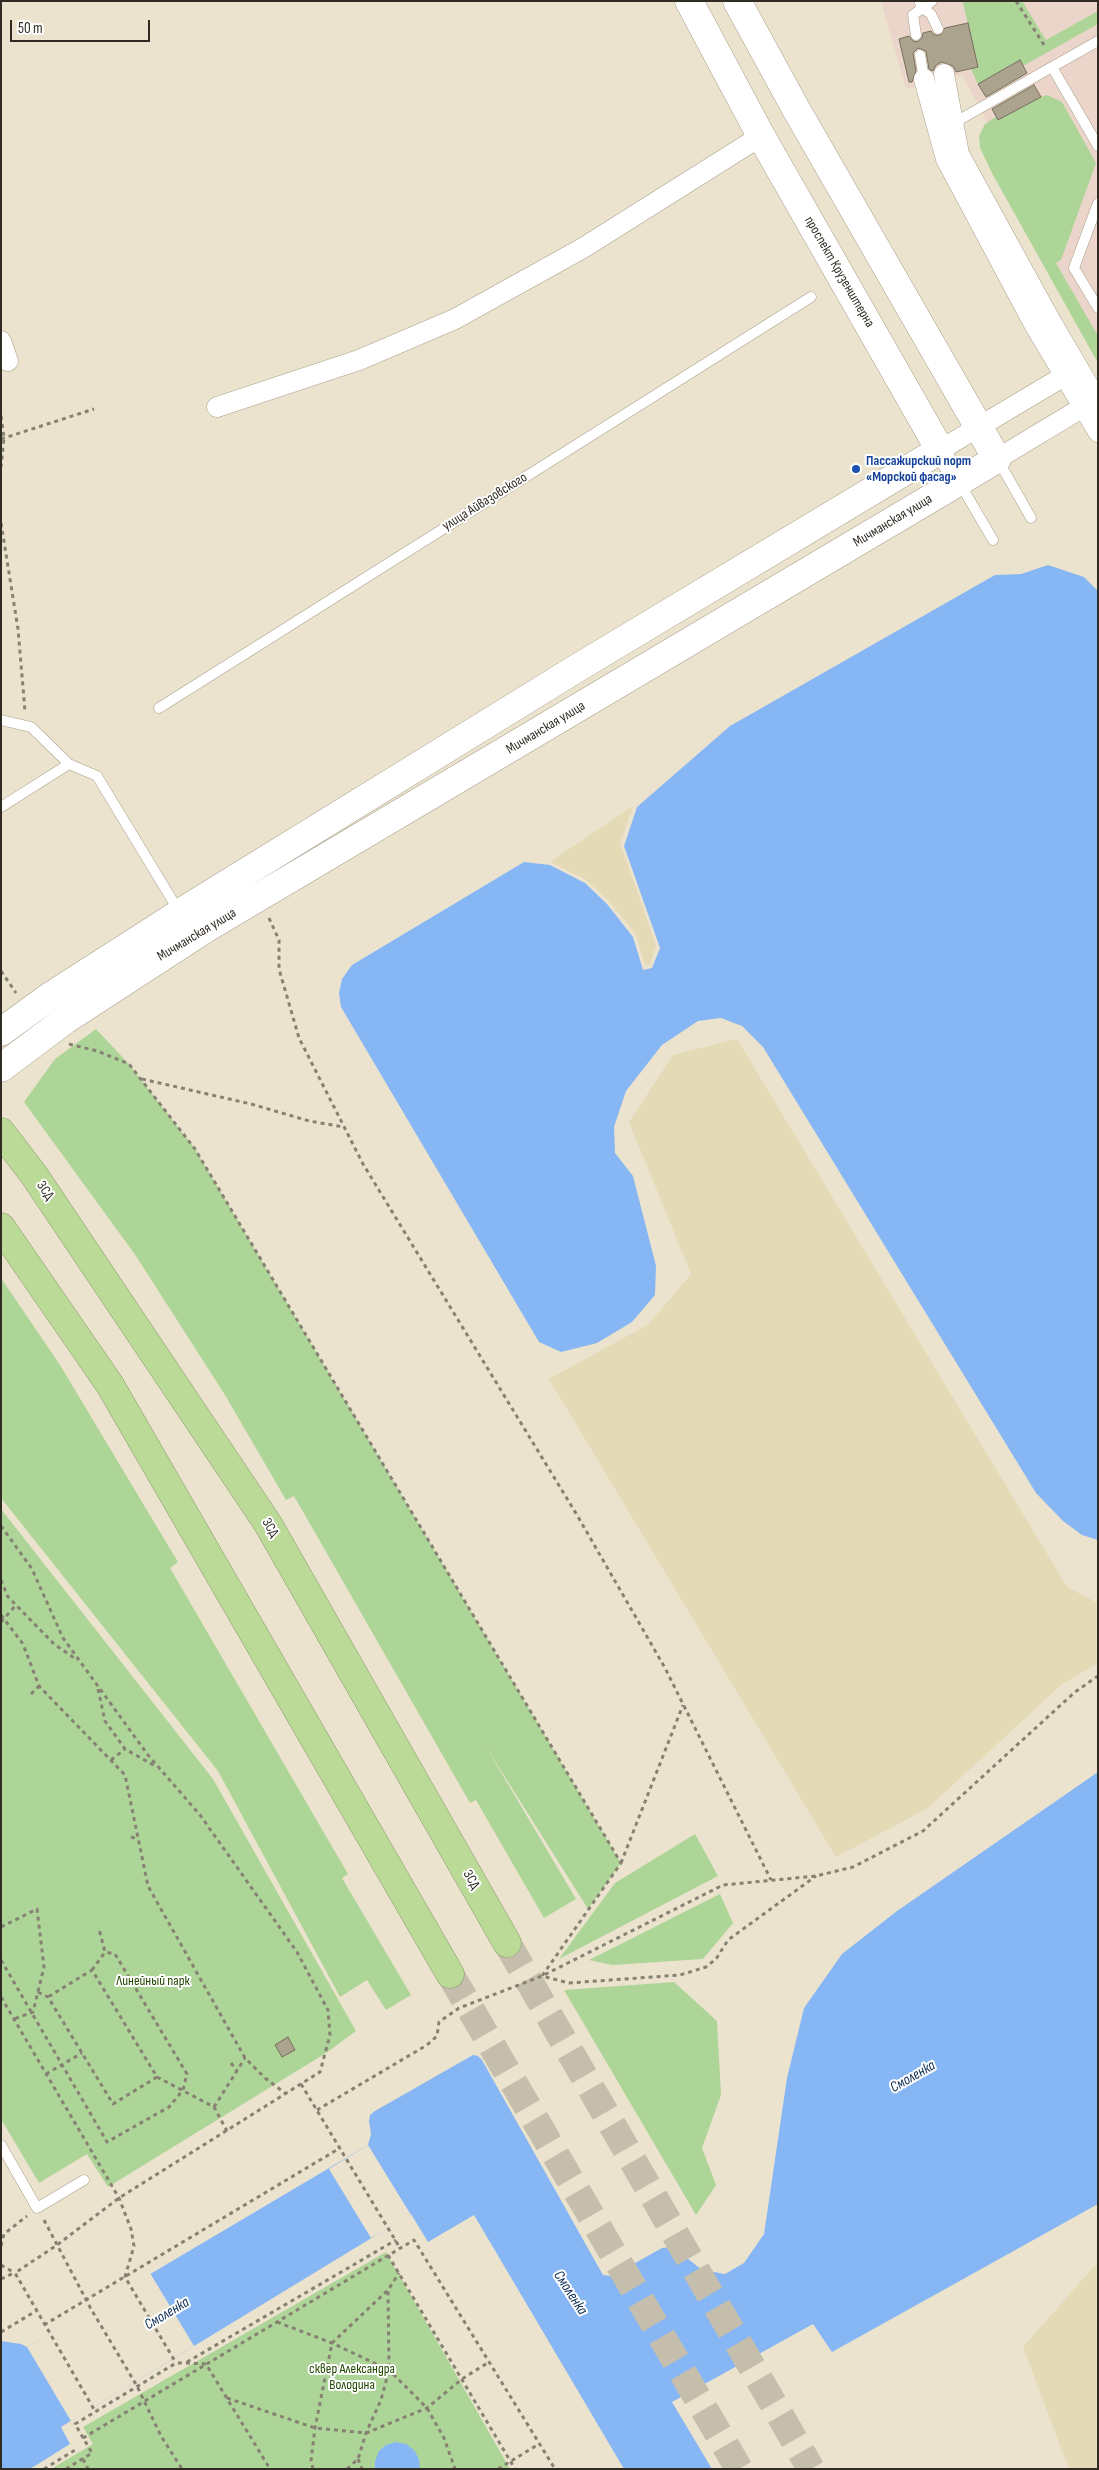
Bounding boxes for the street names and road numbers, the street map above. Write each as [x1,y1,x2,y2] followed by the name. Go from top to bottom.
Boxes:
[800,213,878,331] street label: проспект Крузенштерна
[440,469,530,535] street label: улица Айвазовского
[850,491,936,551] street label: Мичманская улица
[503,698,589,758] street label: Мичманская улица
[154,905,240,965] street label: Мичманская улица
[33,1178,57,1204] street label: ЗСД
[258,1515,282,1541] street label: ЗСД
[459,1867,483,1893] street label: ЗСД

